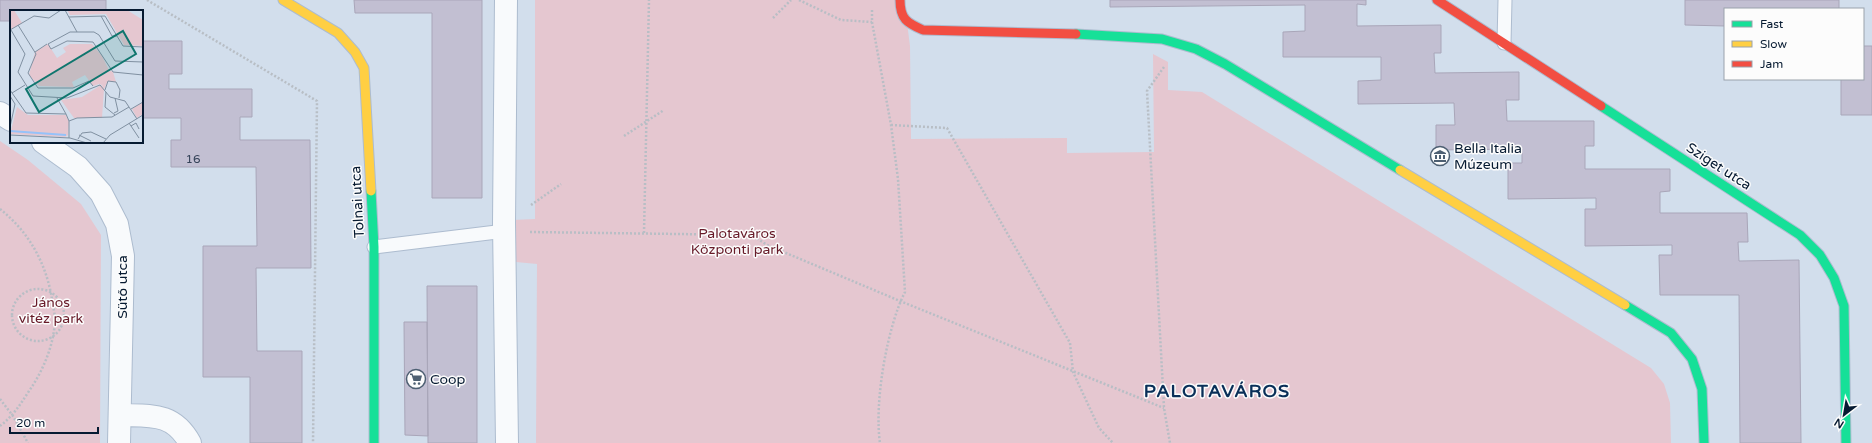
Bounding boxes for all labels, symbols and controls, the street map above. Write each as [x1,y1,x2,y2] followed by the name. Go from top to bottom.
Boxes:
[1724,8,1864,80] legend
[10,10,143,143] inset map
[1760,17,1784,31] text: Fast
[1760,37,1787,51] text: Slow
[1760,57,1783,71] text: Jam
[1683,139,1754,194] street label: Sziget utca
[1454,140,1522,173] place label: Bella Italia Múzeum
[1429,145,1451,167] museum icon: Bella Italia Múzeum
[185,152,201,166] house number: 16
[347,165,368,239] street label: Tolnai utca
[691,225,784,258] park label: Palotaváros Központi park
[114,255,131,319] street label: Sütő utca
[19,294,84,327] park label: János vitéz park
[405,368,427,390] supermarket icon: Coop
[430,371,466,388] place label: Coop
[1144,380,1290,402] district label: PALOTAVÁROS
[1824,395,1864,435] north arrow
[10,409,98,435] scale bar
[1832,415,1846,431] text: N
[16,416,45,430] text: 20 m

